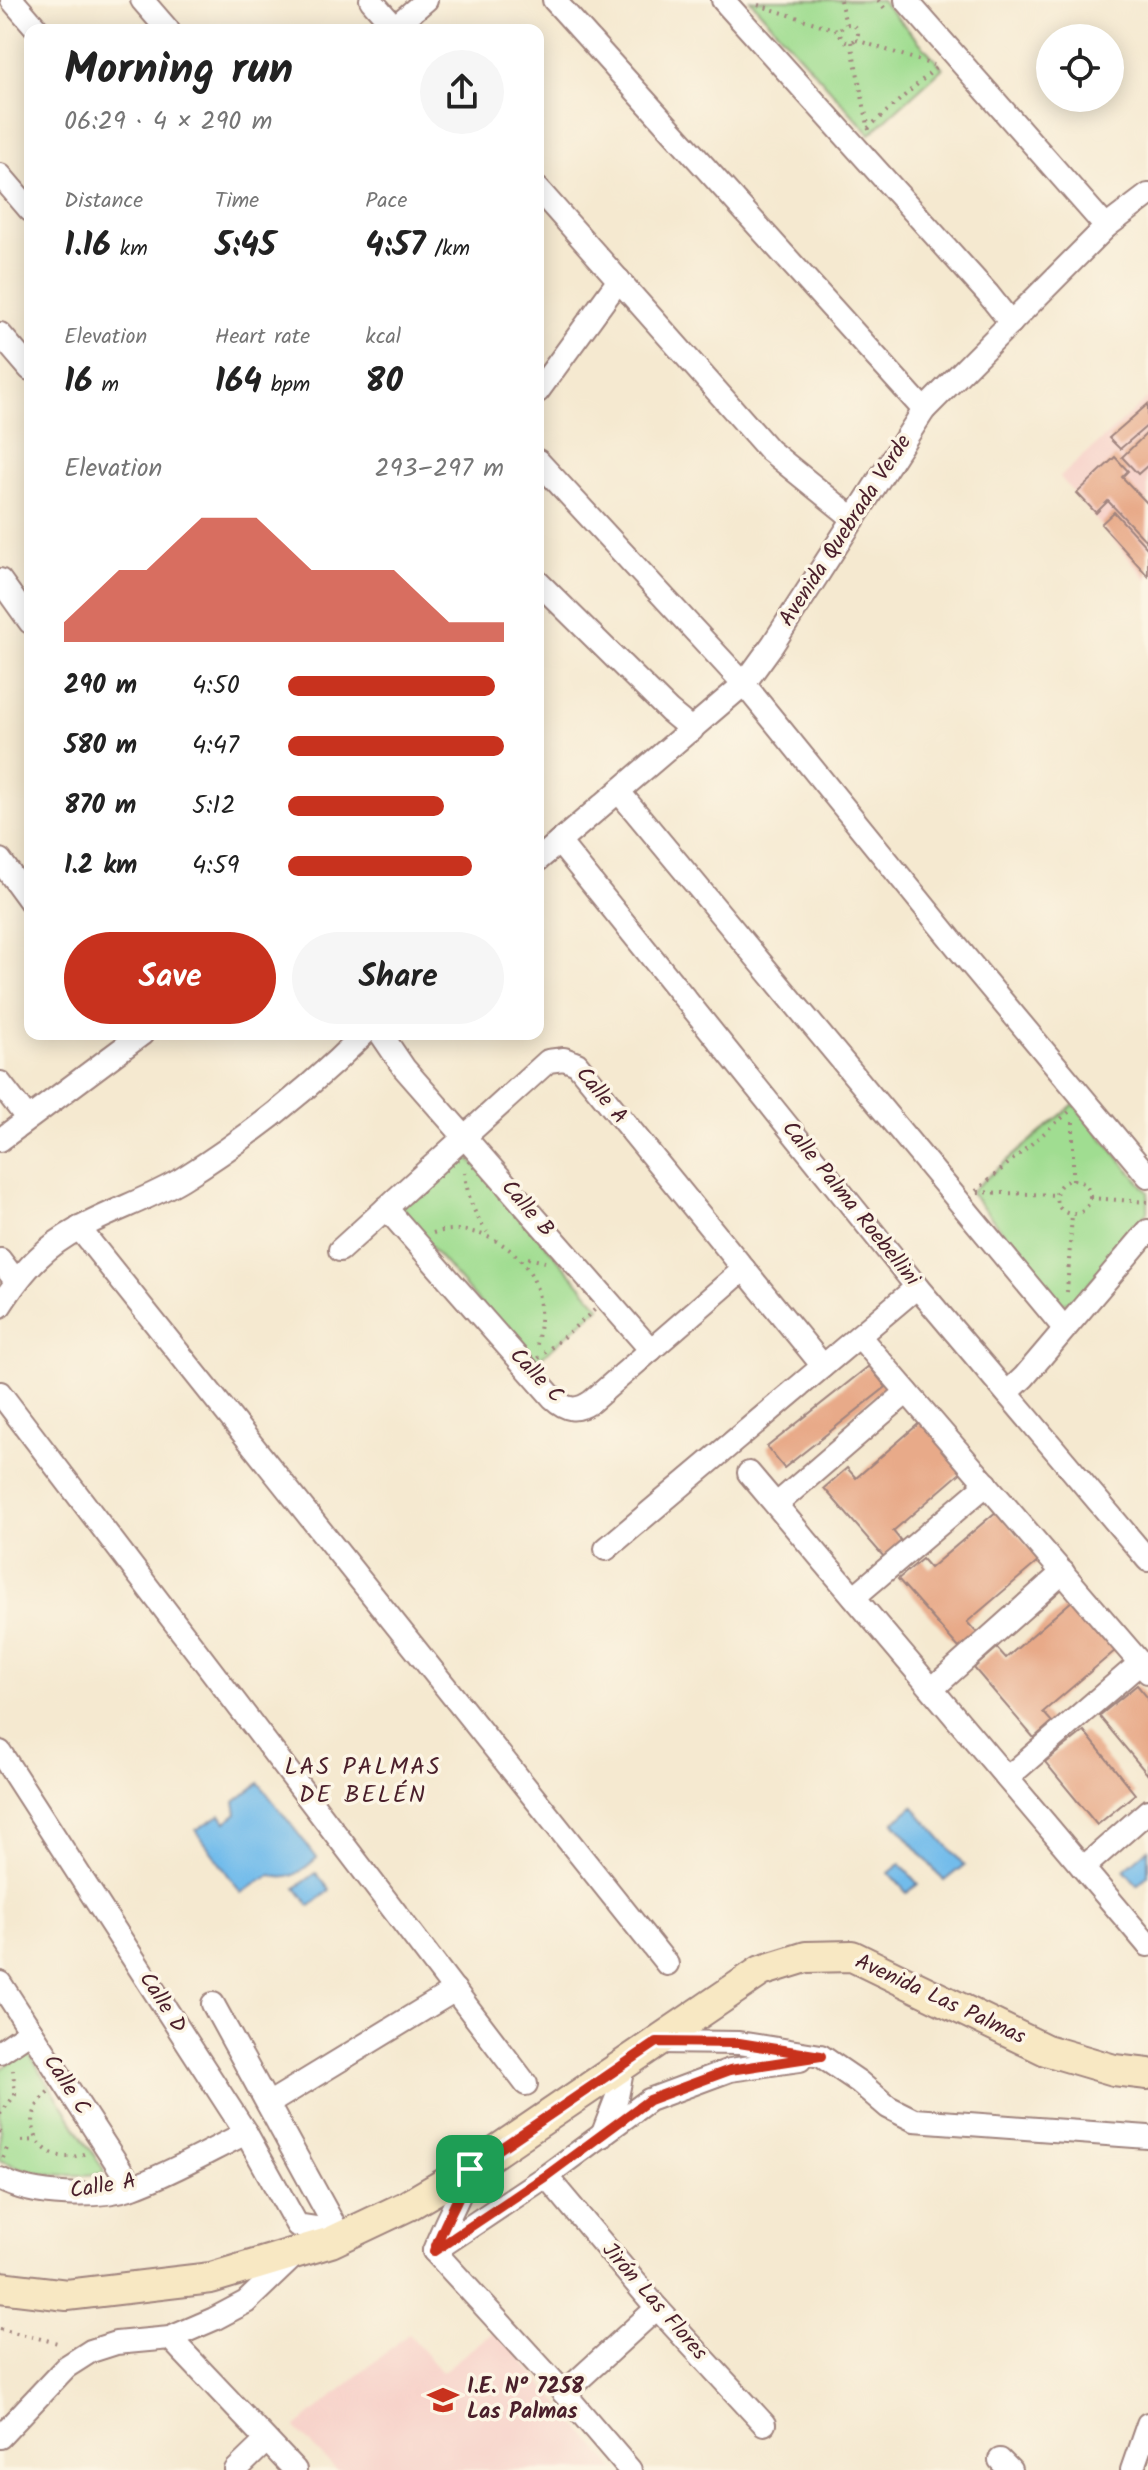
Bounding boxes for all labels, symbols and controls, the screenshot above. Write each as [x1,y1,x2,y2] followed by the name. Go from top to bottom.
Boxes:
[1036,24,1124,112] map controls
[1036,24,1124,112] button: locate
[64,36,293,106] text: Morning run
[420,50,504,134] button: share
[64,101,272,143] text: 06:29 · 4 × 290 m
[64,184,143,219] text: Distance
[215,184,259,219] text: Time
[365,184,407,219] text: Pace
[64,219,111,273] text: 1.16
[215,219,276,273] text: 5:45
[365,219,425,273] text: 4:57
[111,232,148,267] text: km
[425,232,470,267] text: /km
[64,320,147,355] text: Elevation
[215,320,310,355] text: Heart rate
[365,320,401,355] text: kcal
[64,355,93,409] text: 16
[215,355,262,409] text: 164
[365,355,403,409] text: 80
[93,368,119,403] text: m
[262,368,310,403] text: bpm
[771,428,922,634] street label: Avenida Quebrada Verde
[64,448,162,490] text: Elevation
[375,448,504,490] text: 293–297 m
[64,665,137,707] text: 290 m
[192,665,240,707] text: 4:50
[64,725,137,767] text: 580 m
[192,725,239,767] text: 4:47
[64,785,136,827] text: 870 m
[192,785,236,827] text: 5:12
[64,845,137,887] text: 1.2 km
[192,845,239,887] text: 4:59
[64,932,276,1024] button: Save
[292,932,504,1024] button: Share
[566,1059,636,1133] street label: Calle A
[772,1114,928,1295] street label: Calle Palma Roebellini
[492,1172,562,1246] street label: Calle B
[500,1340,572,1412] street label: Calle C
[284,1748,442,1815] district label: LAS PALMAS DE BELÉN
[849,1945,1032,2055] street label: Avenida Las Palmas
[129,1965,195,2041] street label: Calle D
[33,2048,99,2122] street label: Calle C
[436,2135,504,2203] pin
[448,2147,492,2191] icon: arrive
[67,2165,139,2209] street label: Calle A
[592,2235,716,2370] street label: Jirón Las Flores
[467,2370,585,2430] place label: I.E. N° 7258 Las Palmas
[426,2383,460,2417] school or university icon: I.E. N° 7258 Las Palmas

